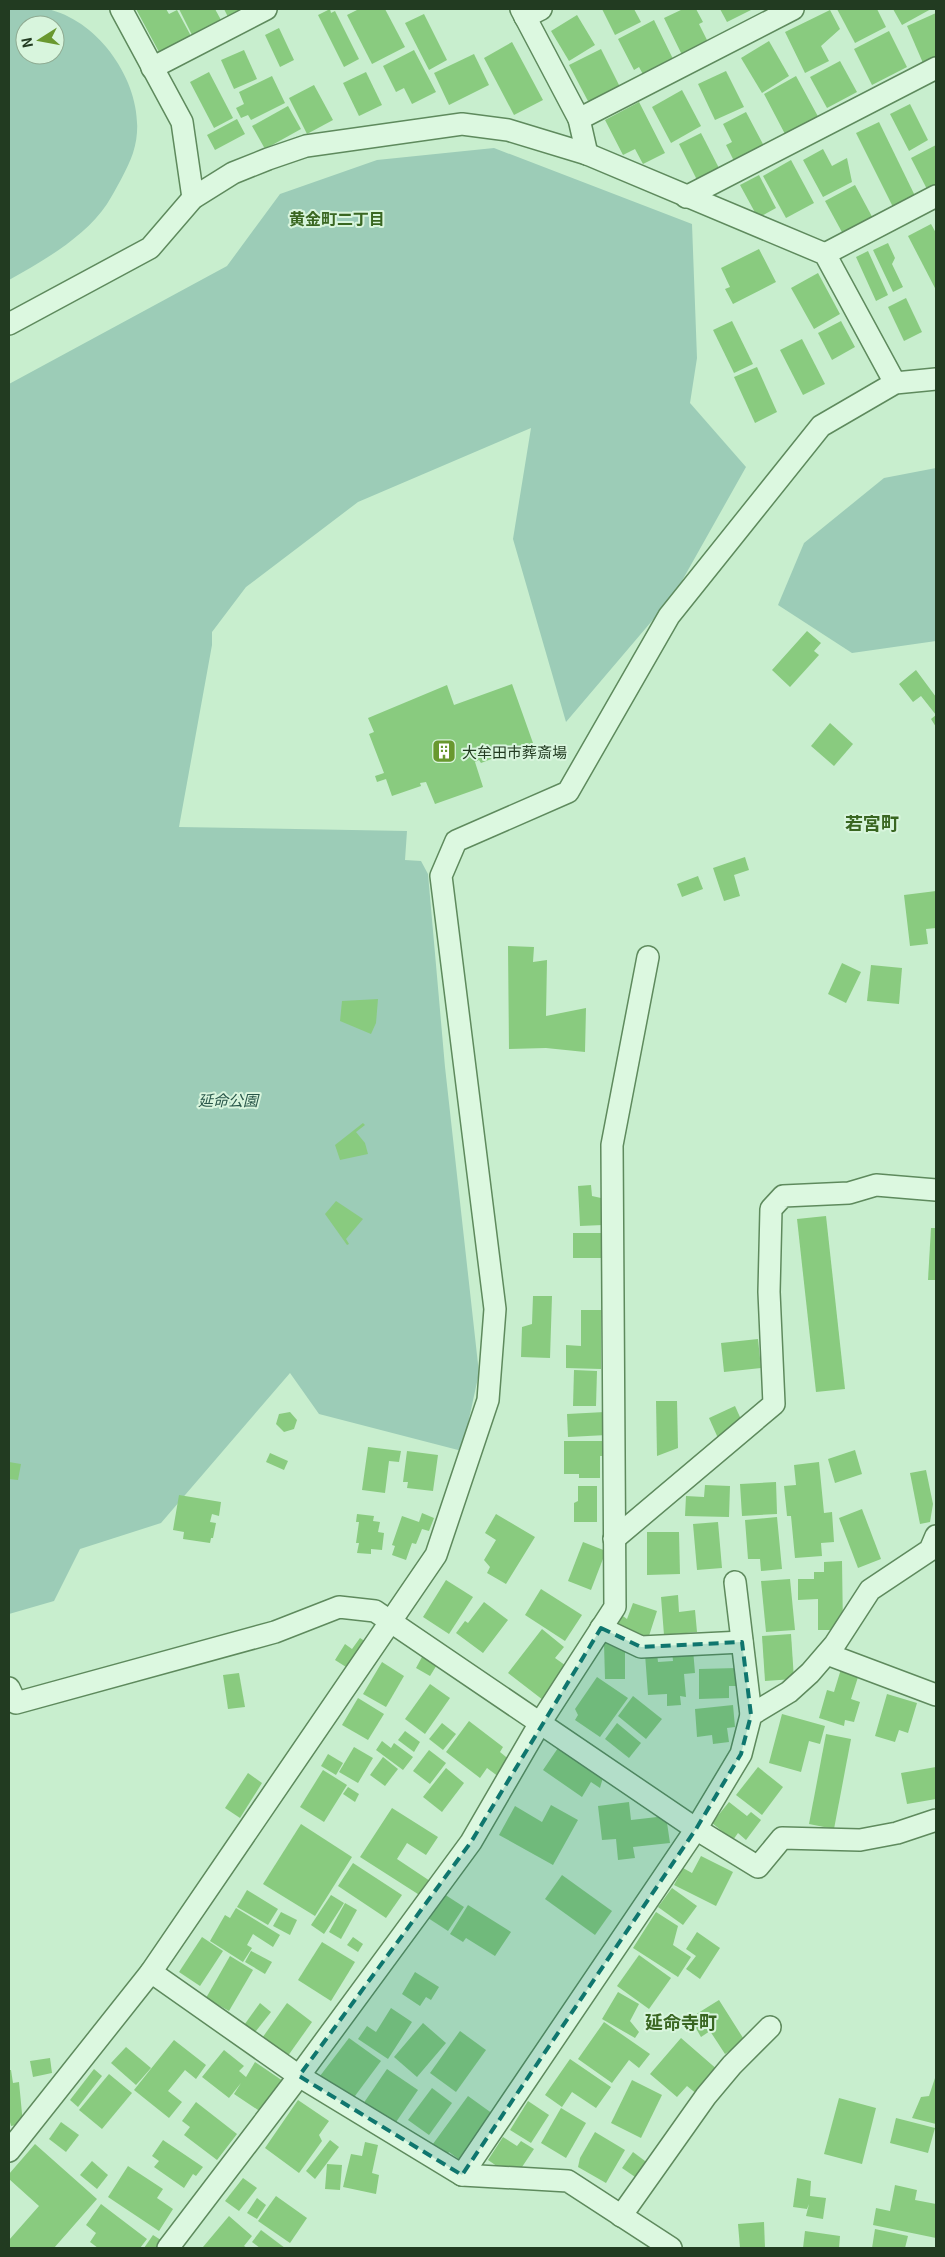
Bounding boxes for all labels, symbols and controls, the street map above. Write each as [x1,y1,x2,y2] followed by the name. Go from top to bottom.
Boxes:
[15,15,65,65] north arrow
[15,36,37,50] text: N
[289,206,385,230] district label: 黄金町二丁目
[431,738,457,764] building icon: 大牟田市葬斎場
[462,741,567,762] place label: 大牟田市葬斎場
[845,809,899,835] district label: 若宮町
[198,1089,260,1110] park label: 延命公園
[645,2008,717,2034] district label: 延命寺町

